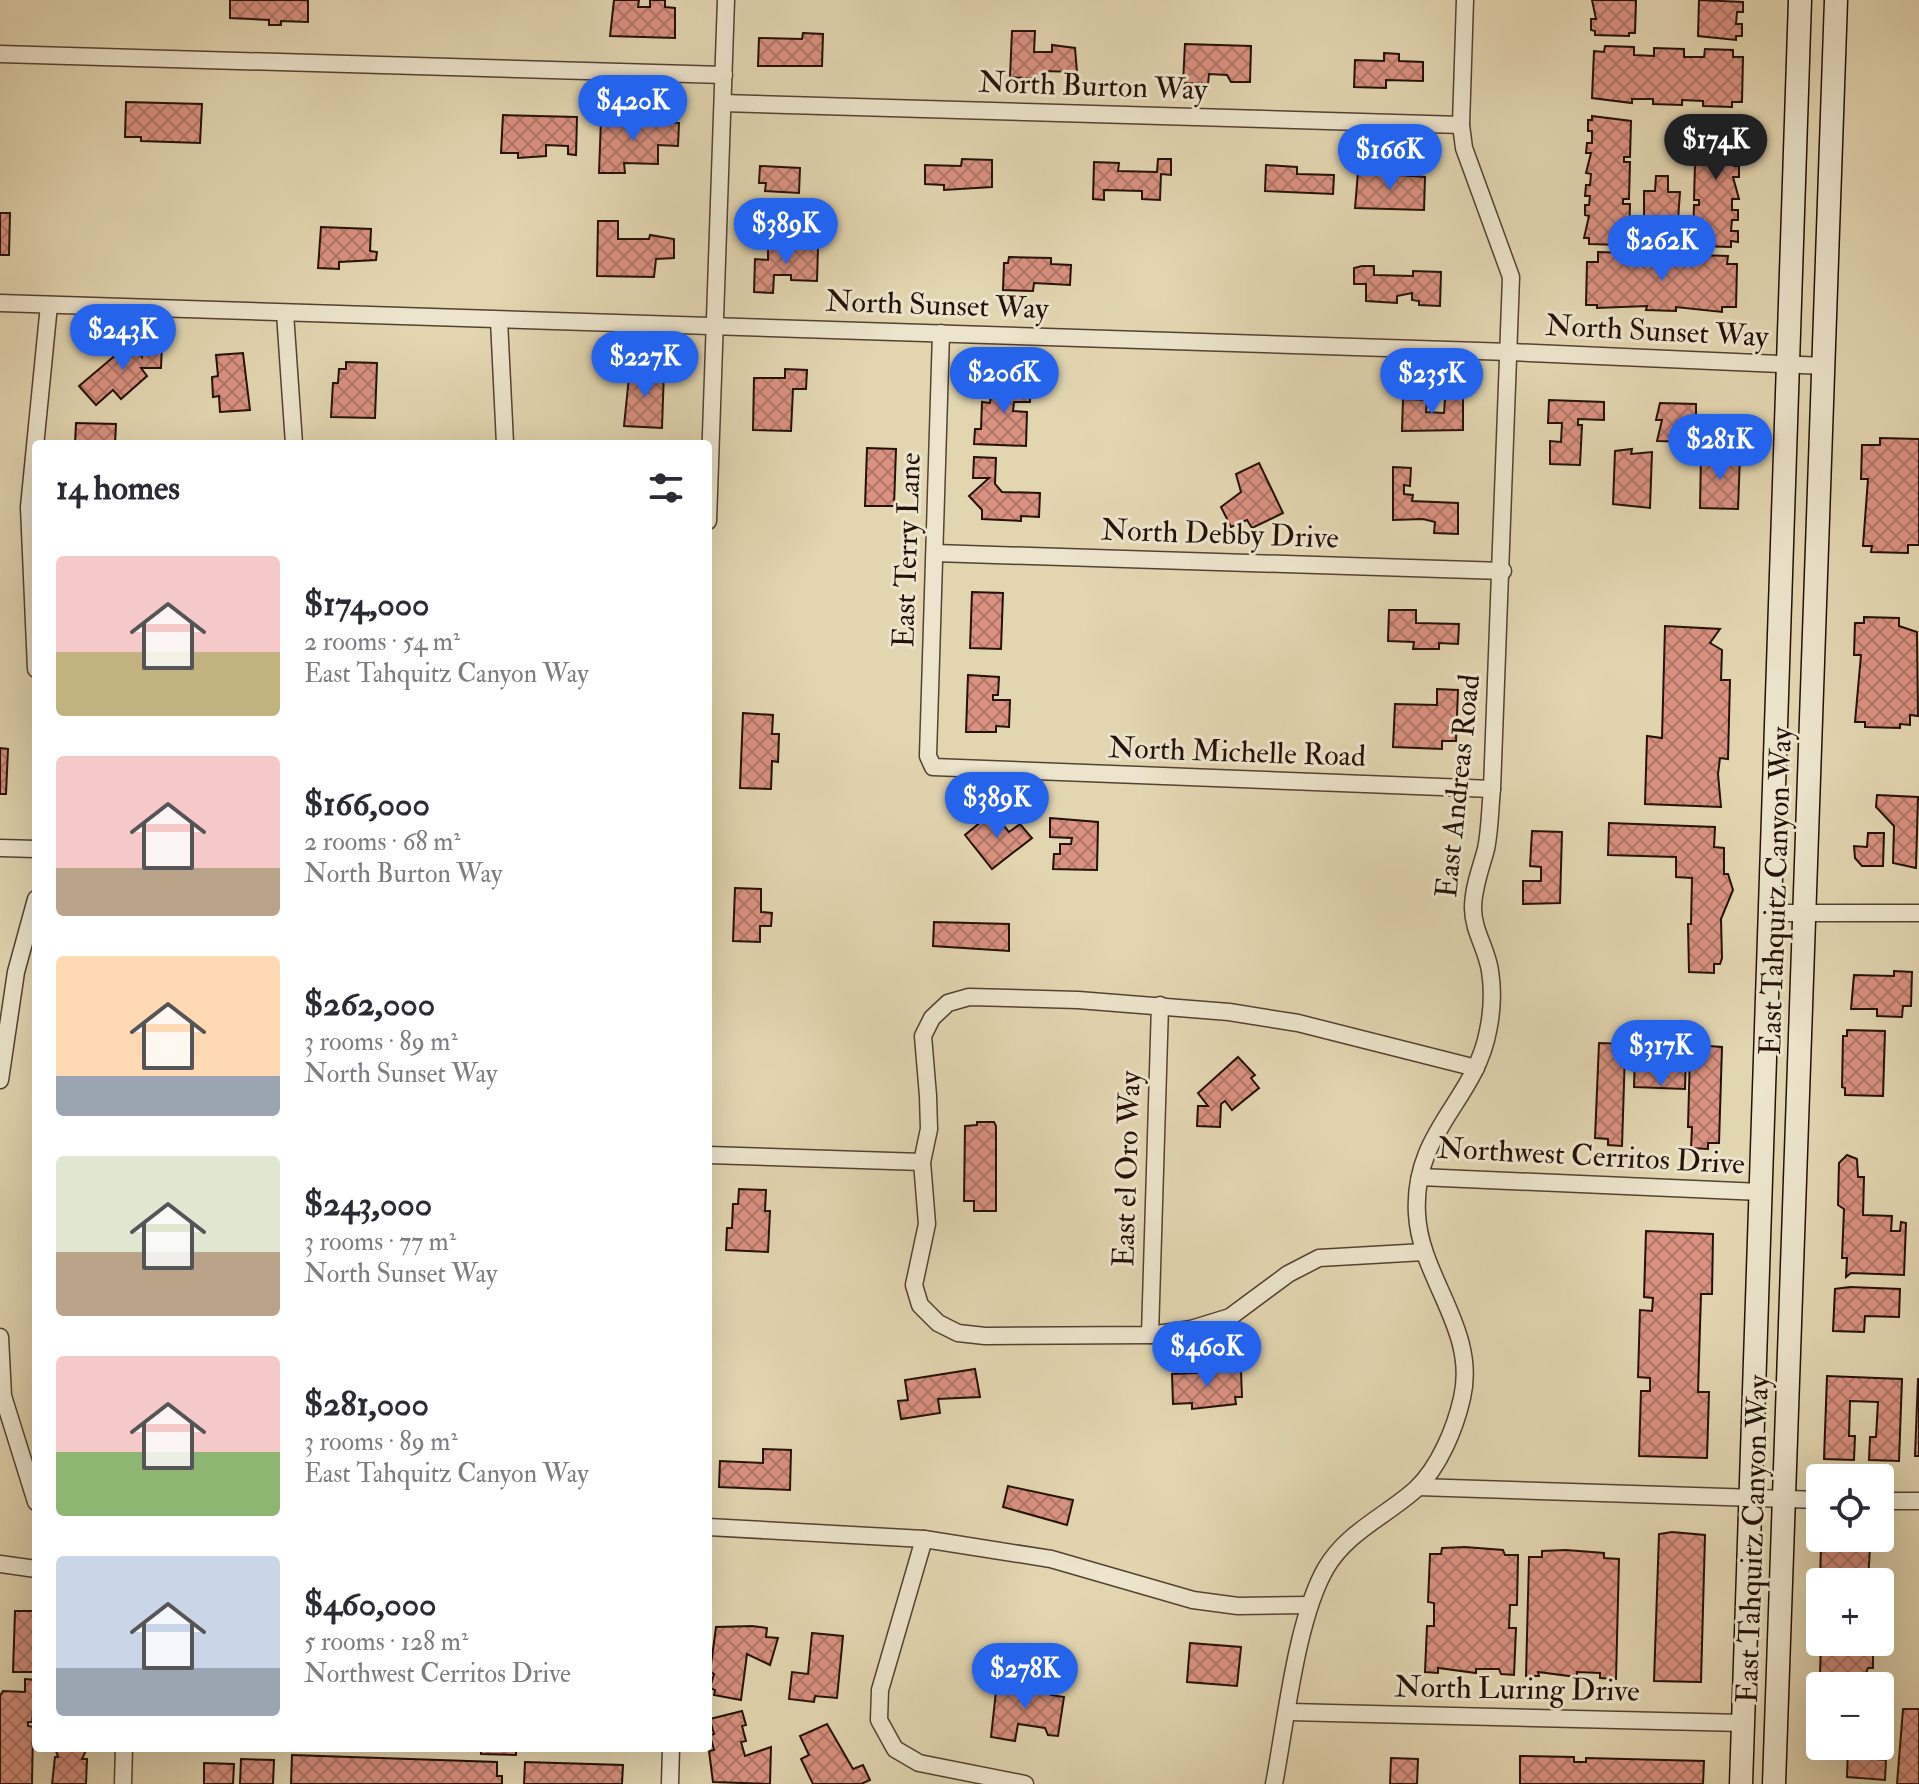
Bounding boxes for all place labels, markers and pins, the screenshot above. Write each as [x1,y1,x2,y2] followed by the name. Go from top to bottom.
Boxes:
[577,75,689,143] pin: $420K
[1660,114,1772,182] pin: $174K
[1334,124,1446,192] pin: $166K
[730,198,842,266] pin: $389K
[1606,215,1718,283] pin: $262K
[67,304,179,372] pin: $243K
[589,331,701,399] pin: $227K
[948,347,1060,415] pin: $206K
[1376,348,1488,416] pin: $235K
[1664,414,1776,482] pin: $281K
[941,772,1053,840] pin: $389K
[1605,1020,1717,1088] pin: $317K
[1151,1321,1263,1389] pin: $460K
[969,1643,1081,1711] pin: $278K

